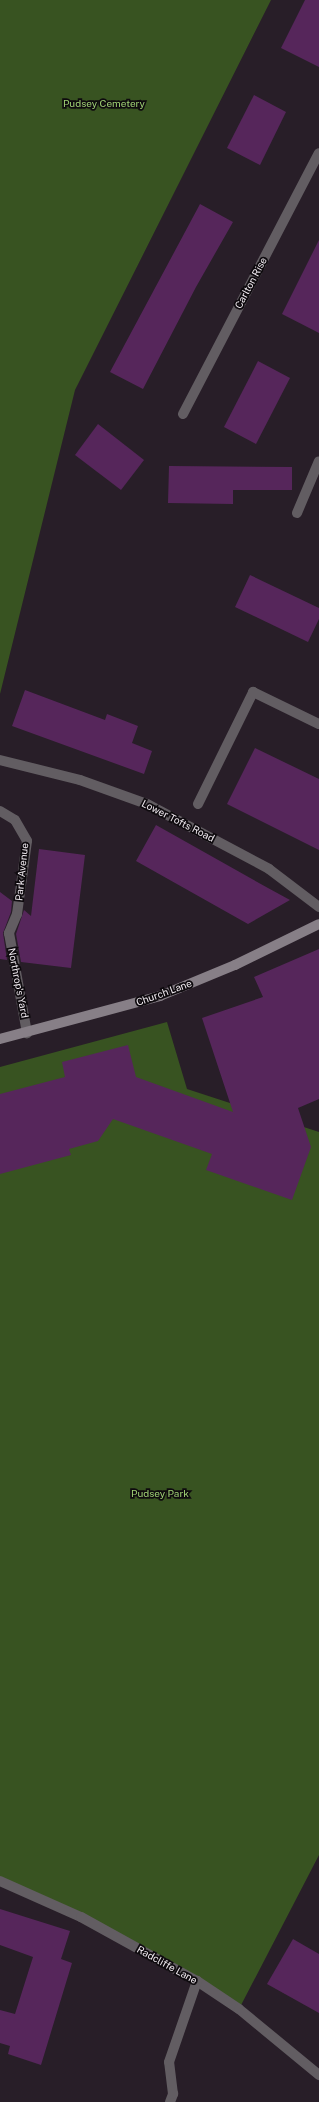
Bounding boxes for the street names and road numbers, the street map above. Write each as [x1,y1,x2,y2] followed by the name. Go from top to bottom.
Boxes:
[232,255,270,311] street label: Carlton Rise
[140,797,216,845] street label: Lower Tofts Road
[13,842,31,902] street label: Park Avenue
[5,947,31,1019] street label: Northrop's Yard
[134,977,194,1009] street label: Church Lane
[135,1943,199,1987] street label: Radcliffe Lane

